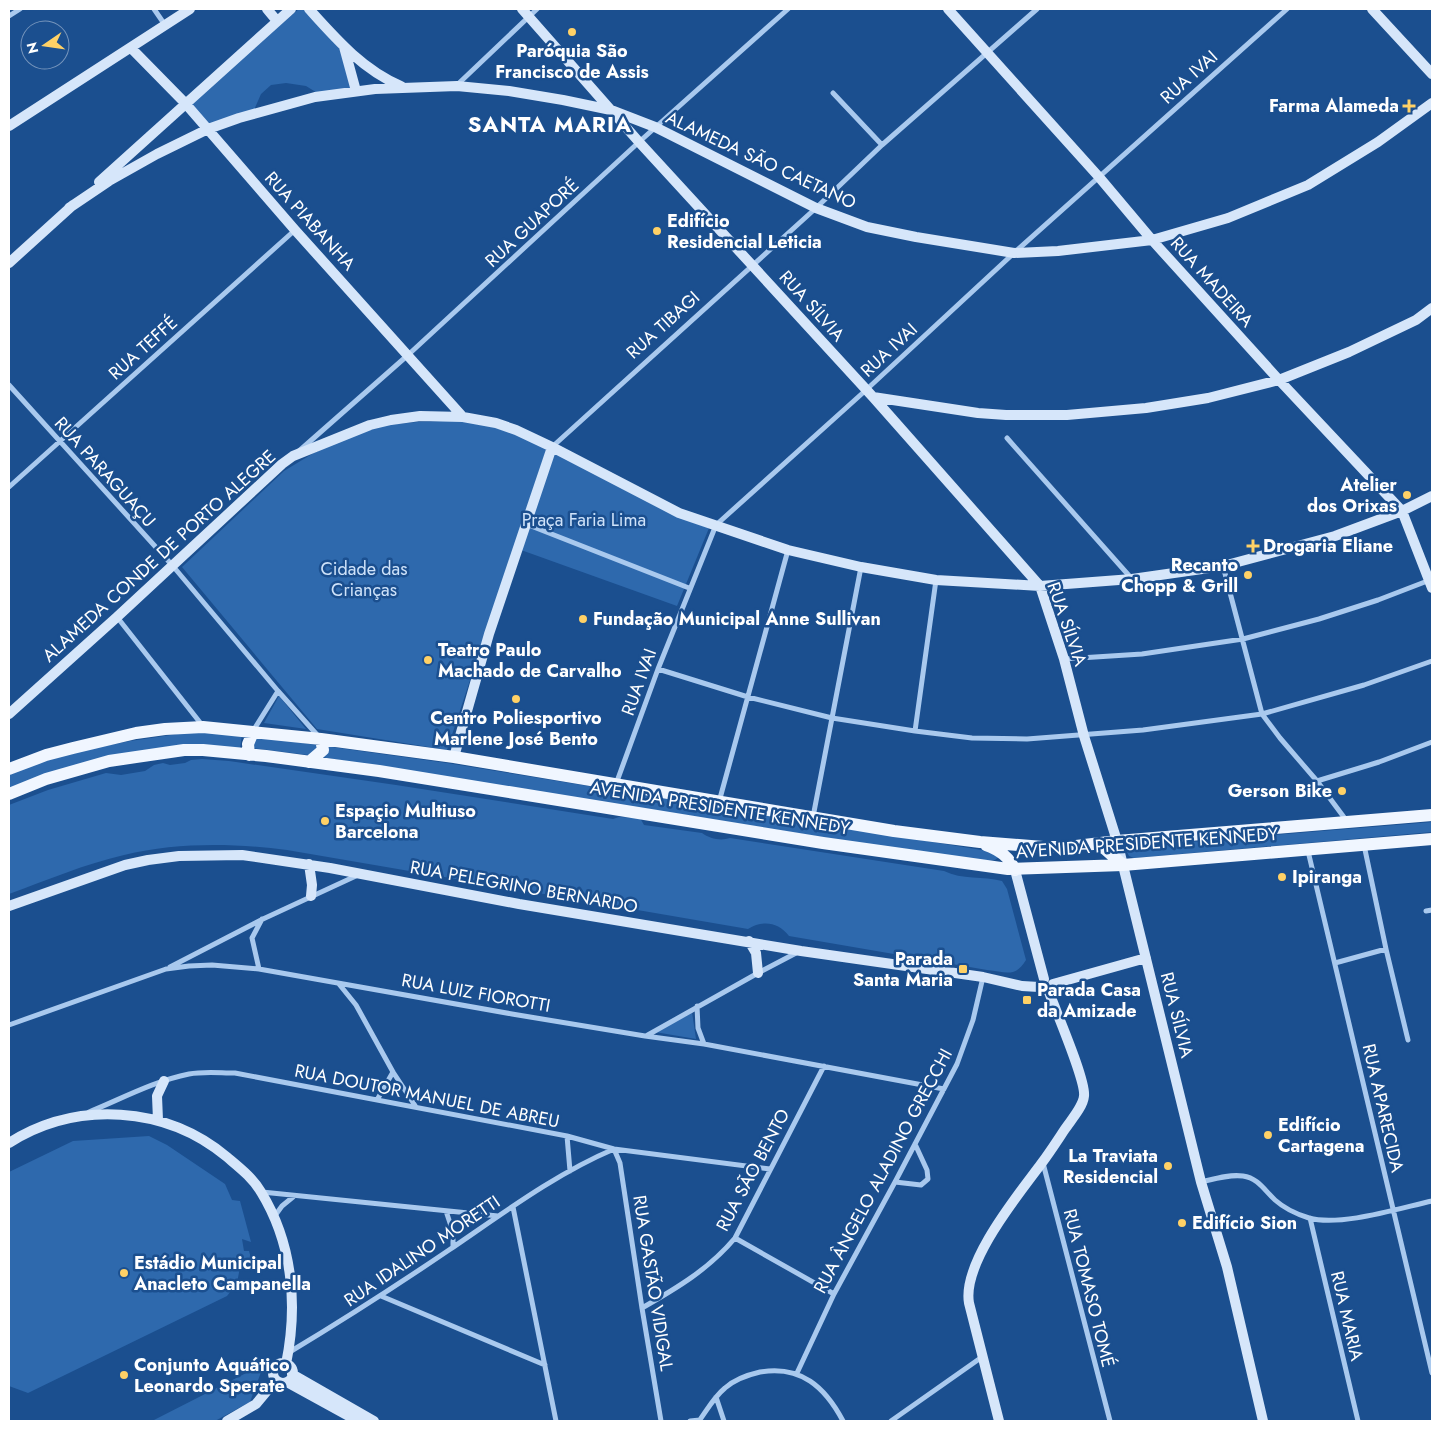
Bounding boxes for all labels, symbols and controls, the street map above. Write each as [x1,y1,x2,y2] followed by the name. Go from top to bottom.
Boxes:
[20,20,70,70] north arrow
[566,26,578,38] marker: Paróquia São Francisco de Assis
[495,38,649,85] place label: Paróquia São Francisco de Assis
[21,40,43,56] text: N
[1155,44,1223,110] street label: RUA IVAI
[1269,93,1399,119] place label: Farma Alameda
[1403,100,1415,112] marker: Farma Alameda
[662,104,860,216] street label: ALAMEDA SÃO CAETANO
[468,108,632,140] district label: SANTA MARIA
[258,166,362,276] street label: RUA PIABANHA
[479,173,585,273] street label: RUA GUAPORÉ
[667,208,822,255] place label: Edifício Residencial Leticia
[651,225,663,237] marker: Edifício Residencial Leticia
[1164,231,1260,333] street label: RUA MADEIRA
[773,265,851,347] street label: RUA SÍLVIA
[621,285,705,365] street label: RUA TIBAGI
[103,310,183,386] street label: RUA TEFFÉ
[855,317,923,383] street label: RUA IVAI
[48,411,162,533] street label: RUA PARAGUAÇU
[36,444,282,668] street label: ALAMEDA CONDE DE PORTO ALEGRE
[1307,472,1398,519] place label: Atelier dos Orixas
[1401,489,1413,501] marker: Atelier dos Orixas
[522,507,646,533] park label: Praça Faria Lima
[1263,533,1393,559] place label: Drogaria Eliane
[1247,540,1259,552] marker: Drogaria Eliane
[1121,552,1238,599] place label: Recanto Chopp & Grill
[320,556,408,603] park label: Cidade das Crianças
[1242,569,1254,581] marker: Recanto Chopp & Grill
[1040,578,1094,670] street label: RUA SÍLVIA
[593,606,881,632] place label: Fundação Municipal Anne Sullivan
[577,613,589,625] marker: Fundação Municipal Anne Sullivan
[438,637,622,684] place label: Teatro Paulo Machado de Carvalho
[615,645,663,719] street label: RUA IVAI
[422,654,434,666] marker: Teatro Paulo Machado de Carvalho
[510,693,522,705] marker: Centro Poliesportivo Marlene José Bento
[430,705,602,752] place label: Centro Poliesportivo Marlene José Bento
[588,775,853,842] street label: AVENIDA PRESIDENTE KENNEDY
[1228,778,1332,804] place label: Gerson Bike
[1336,785,1348,797] marker: Gerson Bike
[335,798,476,845] place label: Espaçio Multiuso Barcelona
[319,815,331,827] marker: Espaçio Multiuso Barcelona
[1015,821,1280,865] street label: AVENIDA PRESIDENTE KENNEDY
[408,854,640,920] street label: RUA PELEGRINO BERNARDO
[1292,864,1362,890] place label: Ipiranga
[1276,871,1288,883] marker: Ipiranga
[853,946,953,993] place label: Parada Santa Maria
[957,963,969,975] marker: Parada Santa Maria
[400,967,552,1019] street label: RUA LUIZ FIOROTTI
[1154,969,1200,1061] street label: RUA SÍLVIA
[1037,977,1141,1024] place label: Parada Casa da Amizade
[1021,994,1033,1006] marker: Parada Casa da Amizade
[1356,1041,1410,1175] street label: RUA APARECIDA
[807,1044,959,1298] street label: RUA ÂNGELO ALADINO GRECCHI
[292,1058,562,1134] street label: RUA DOUTOR MANUEL DE ABREU
[710,1104,796,1236] street label: RUA SÃO BENTO
[1278,1112,1365,1159] place label: Edifício Cartagena
[1262,1129,1274,1141] marker: Edifício Cartagena
[1063,1143,1158,1190] place label: La Traviata Residencial
[1162,1160,1174,1172] marker: La Traviata Residencial
[339,1189,505,1313] street label: RUA IDALINO MORETTI
[626,1193,680,1373] street label: RUA GASTÃO VIDIGAL
[1057,1206,1121,1370] street label: RUA TOMASO TOMÉ
[1192,1210,1297,1236] place label: Edifício Sion
[1176,1217,1188,1229] marker: Edifício Sion
[133,1250,311,1297] place label: Estádio Municipal Anacleto Campanella
[118,1267,130,1279] marker: Estádio Municipal Anacleto Campanella
[1324,1269,1370,1364] street label: RUA MARIA
[134,1352,290,1399] place label: Conjunto Aquático Leonardo Sperate
[118,1369,130,1381] marker: Conjunto Aquático Leonardo Sperate

